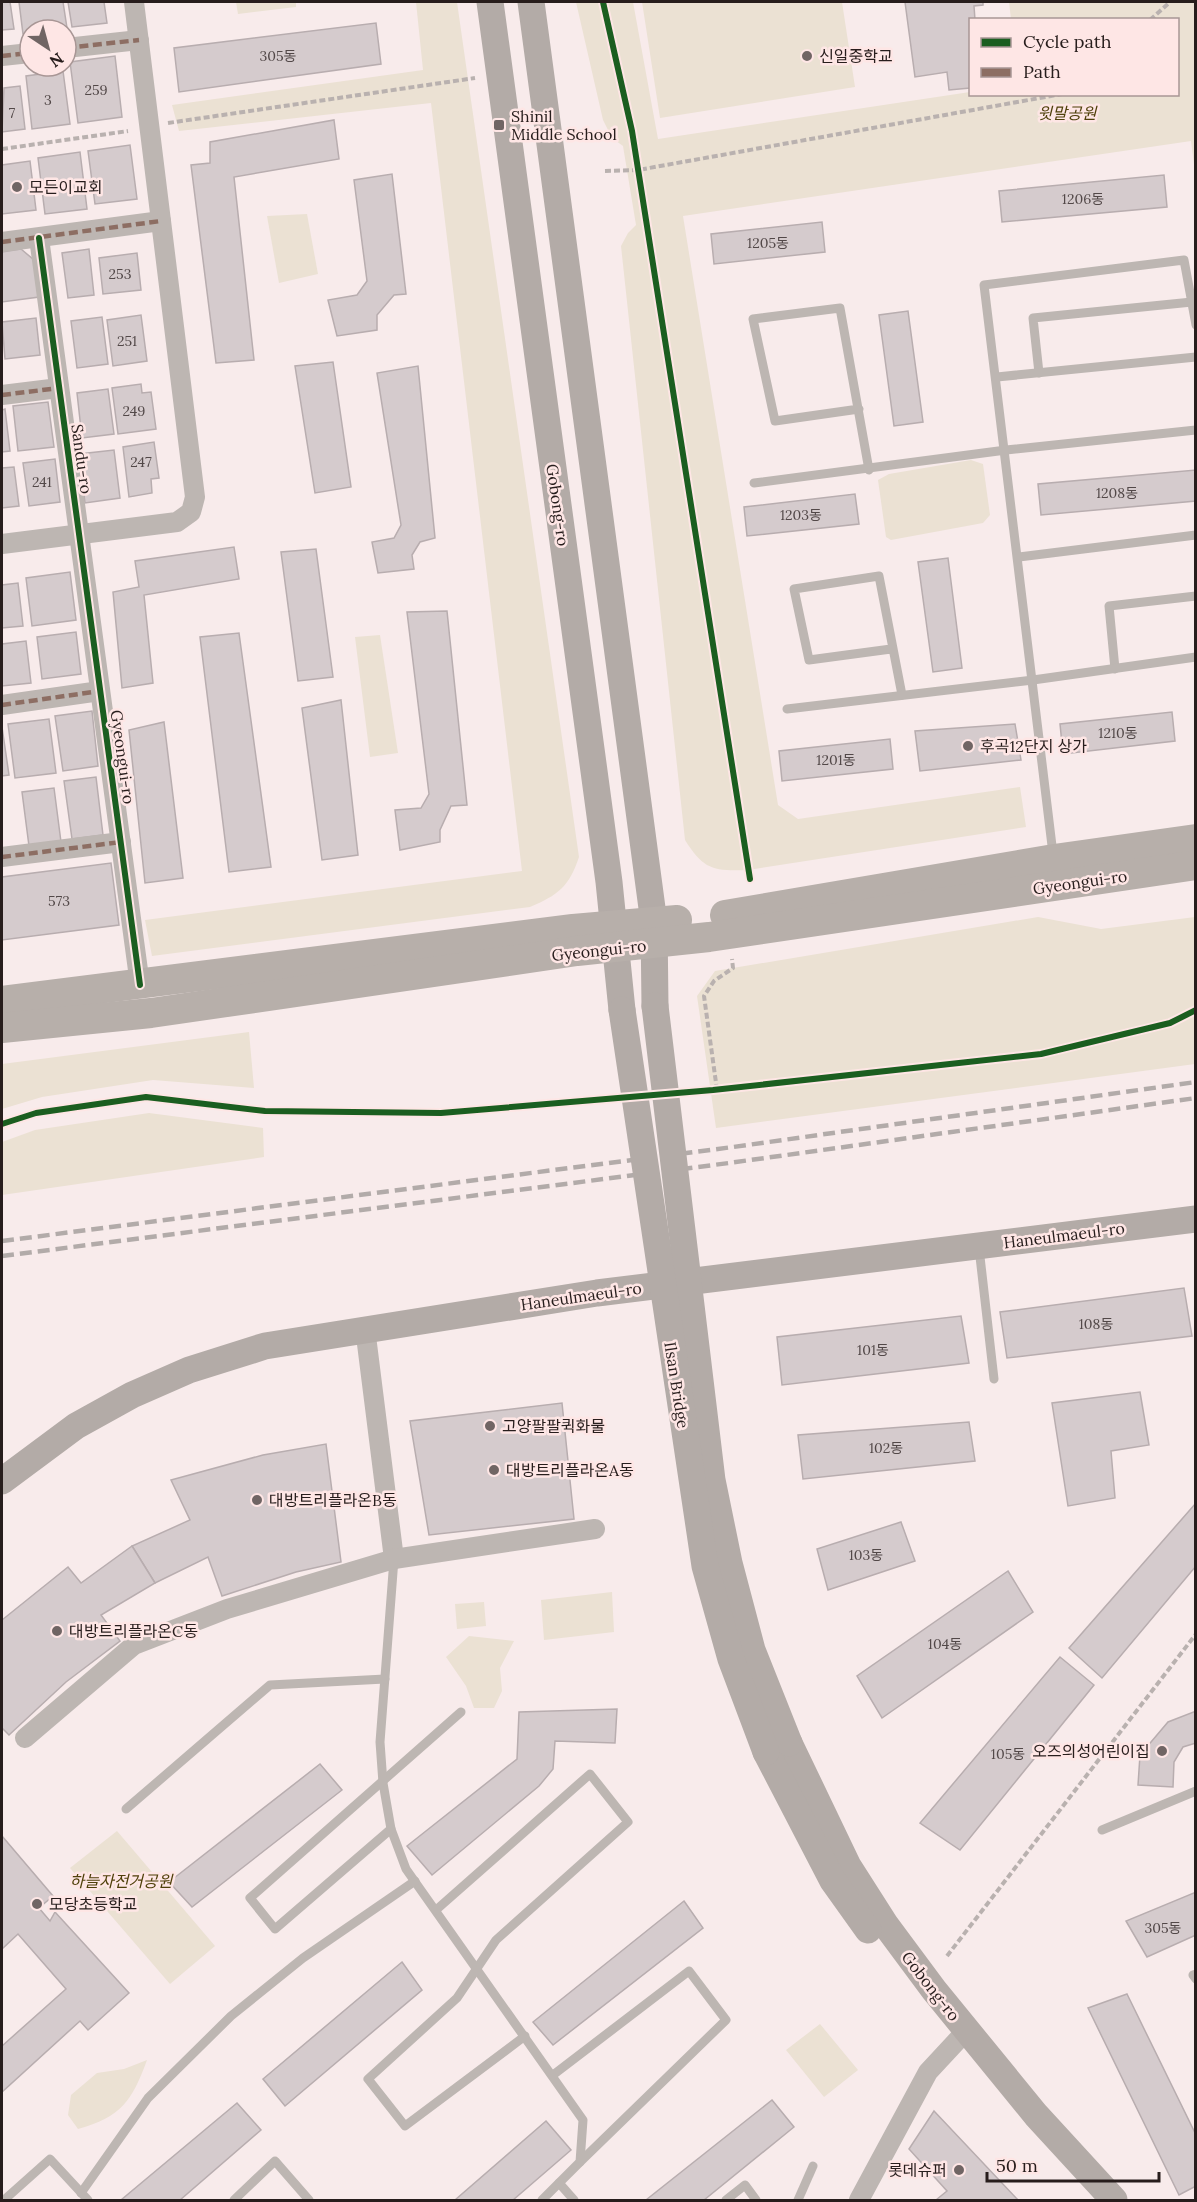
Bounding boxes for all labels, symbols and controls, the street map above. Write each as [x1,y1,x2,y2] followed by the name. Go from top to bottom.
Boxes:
[18,18,78,78] north arrow
[969,18,1179,96] legend
[1023,30,1112,53] text: Cycle path
[819,46,893,66] place label: 신일중학교
[259,47,297,65] house number: 305동
[46,48,68,72] text: N
[800,49,814,63] marker: 신일중학교
[1023,60,1061,83] text: Path
[84,81,108,99] house number: 259
[44,91,52,109] house number: 3
[1038,103,1098,123] park label: 윗말공원
[9,104,16,122] house number: 7
[511,106,617,144] place label: Shinil Middle School
[492,118,506,132] marker: Shinil Middle School
[29,177,103,197] place label: 모든이교회
[10,180,24,194] marker: 모든이교회
[1062,190,1104,208] house number: 1206동
[747,234,789,252] house number: 1205동
[109,265,132,283] house number: 253
[117,332,137,350] house number: 251
[123,402,145,420] house number: 249
[67,423,97,495] street label: Sandu-ro
[130,453,152,471] house number: 247
[542,463,574,547] street label: Gobong-ro
[32,473,52,491] house number: 241
[1096,484,1138,502] house number: 1208동
[780,506,822,524] house number: 1203동
[106,709,140,805] street label: Gyeongui-ro
[1098,724,1138,742] house number: 1210동
[980,736,1087,756] place label: 후곡12단지 상가
[961,739,975,753] marker: 후곡12단지 상가
[816,751,856,769] house number: 1201동
[1032,865,1128,899] street label: Gyeongui-ro
[48,892,70,910] house number: 573
[551,935,647,965] street label: Gyeongui-ro
[1002,1218,1126,1252] street label: Haneulmaeul-ro
[519,1278,643,1314] street label: Haneulmaeul-ro
[1079,1315,1113,1333] house number: 108동
[660,1340,694,1430] street label: Ilsan Bridge
[857,1341,889,1359] house number: 101동
[502,1416,605,1436] place label: 고양팔팔퀵화물
[483,1419,497,1433] marker: 고양팔팔퀵화물
[869,1439,903,1457] house number: 102동
[506,1460,634,1480] place label: 대방트리플라온A동
[487,1463,501,1477] marker: 대방트리플라온A동
[269,1490,397,1510] place label: 대방트리플라온B동
[250,1493,264,1507] marker: 대방트리플라온B동
[849,1546,883,1564] house number: 103동
[69,1621,198,1641] place label: 대방트리플라온C동
[50,1624,64,1638] marker: 대방트리플라온C동
[928,1635,962,1653] house number: 104동
[1032,1741,1150,1761] place label: 오즈의성어린이집
[1155,1744,1169,1758] marker: 오즈의성어린이집
[991,1745,1025,1763] house number: 105동
[69,1871,174,1891] park label: 하늘자전거공원
[49,1894,137,1914] place label: 모당초등학교
[30,1897,44,1911] marker: 모당초등학교
[1144,1919,1182,1937] house number: 305동
[898,1947,964,2025] street label: Gobong-ro
[987,2145,1160,2183] scale bar
[996,2154,1038,2177] text: 50 m
[888,2160,947,2180] place label: 롯데슈퍼
[952,2163,966,2177] marker: 롯데슈퍼

